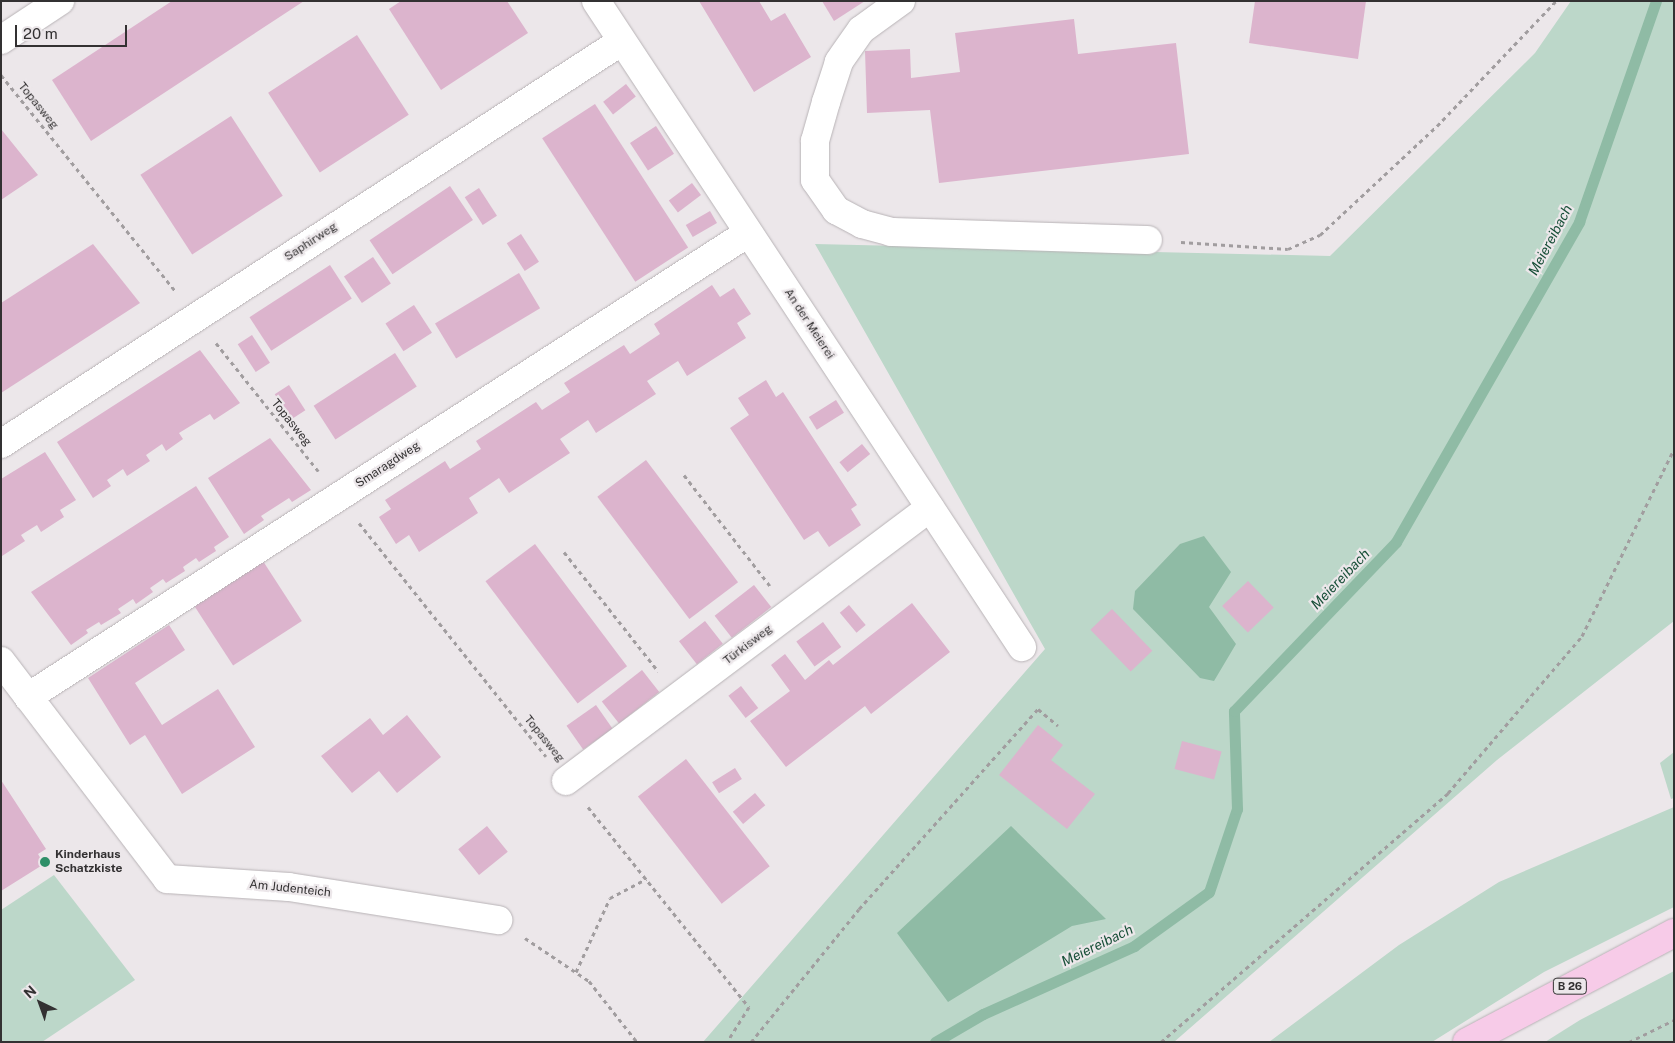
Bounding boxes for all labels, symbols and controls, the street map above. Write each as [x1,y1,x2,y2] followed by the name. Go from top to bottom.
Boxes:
[18,15,130,47] scale bar
[23,25,58,42] text: 20 m
[15,80,61,132] street label: Topasweg
[1524,202,1576,278] water label: Meiereibach
[282,220,340,264] street label: Saphirweg
[781,286,837,362] street label: An der Meierei
[268,397,314,449] street label: Topasweg
[353,439,423,491] street label: Smaragdweg
[1307,545,1373,613] water label: Meiereibach
[721,622,775,668] street label: Türkisweg
[521,713,567,765] street label: Topasweg
[55,848,122,876] place label: Kinderhaus Schatzkiste
[39,856,51,868] marker: Kinderhaus Schatzkiste
[249,878,331,900] street label: Am Judenteich
[1059,920,1135,970] water label: Meiereibach
[15,978,65,1028] north arrow
[1552,978,1588,994] road number: B 26
[21,982,39,1001] text: N

